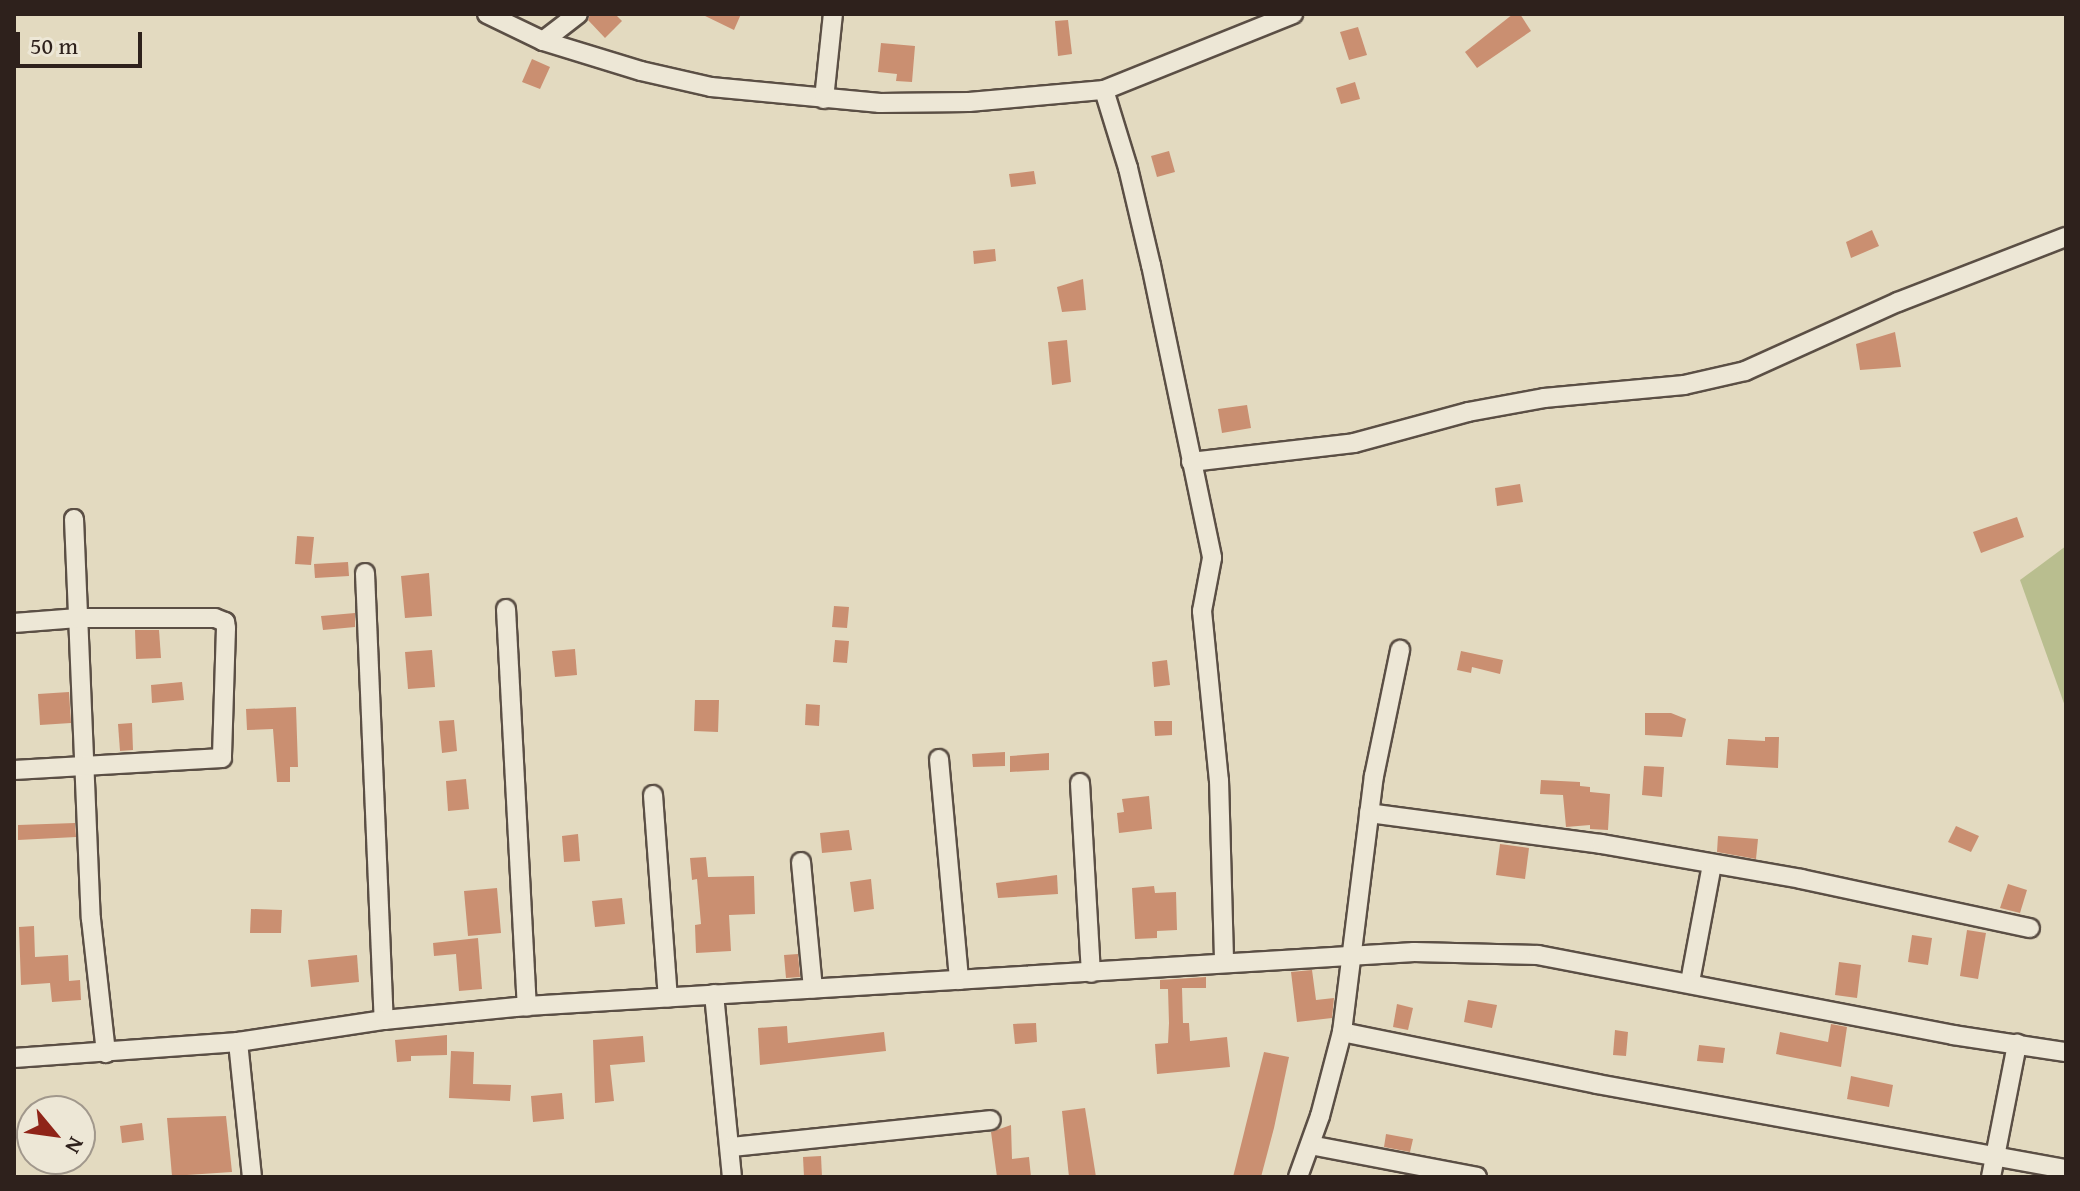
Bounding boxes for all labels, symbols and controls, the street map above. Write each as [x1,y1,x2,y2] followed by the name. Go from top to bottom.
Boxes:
[20,16,146,66] scale bar
[30,28,78,63] text: 50 m
[16,1095,96,1175] north arrow
[58,1131,93,1160] text: N

